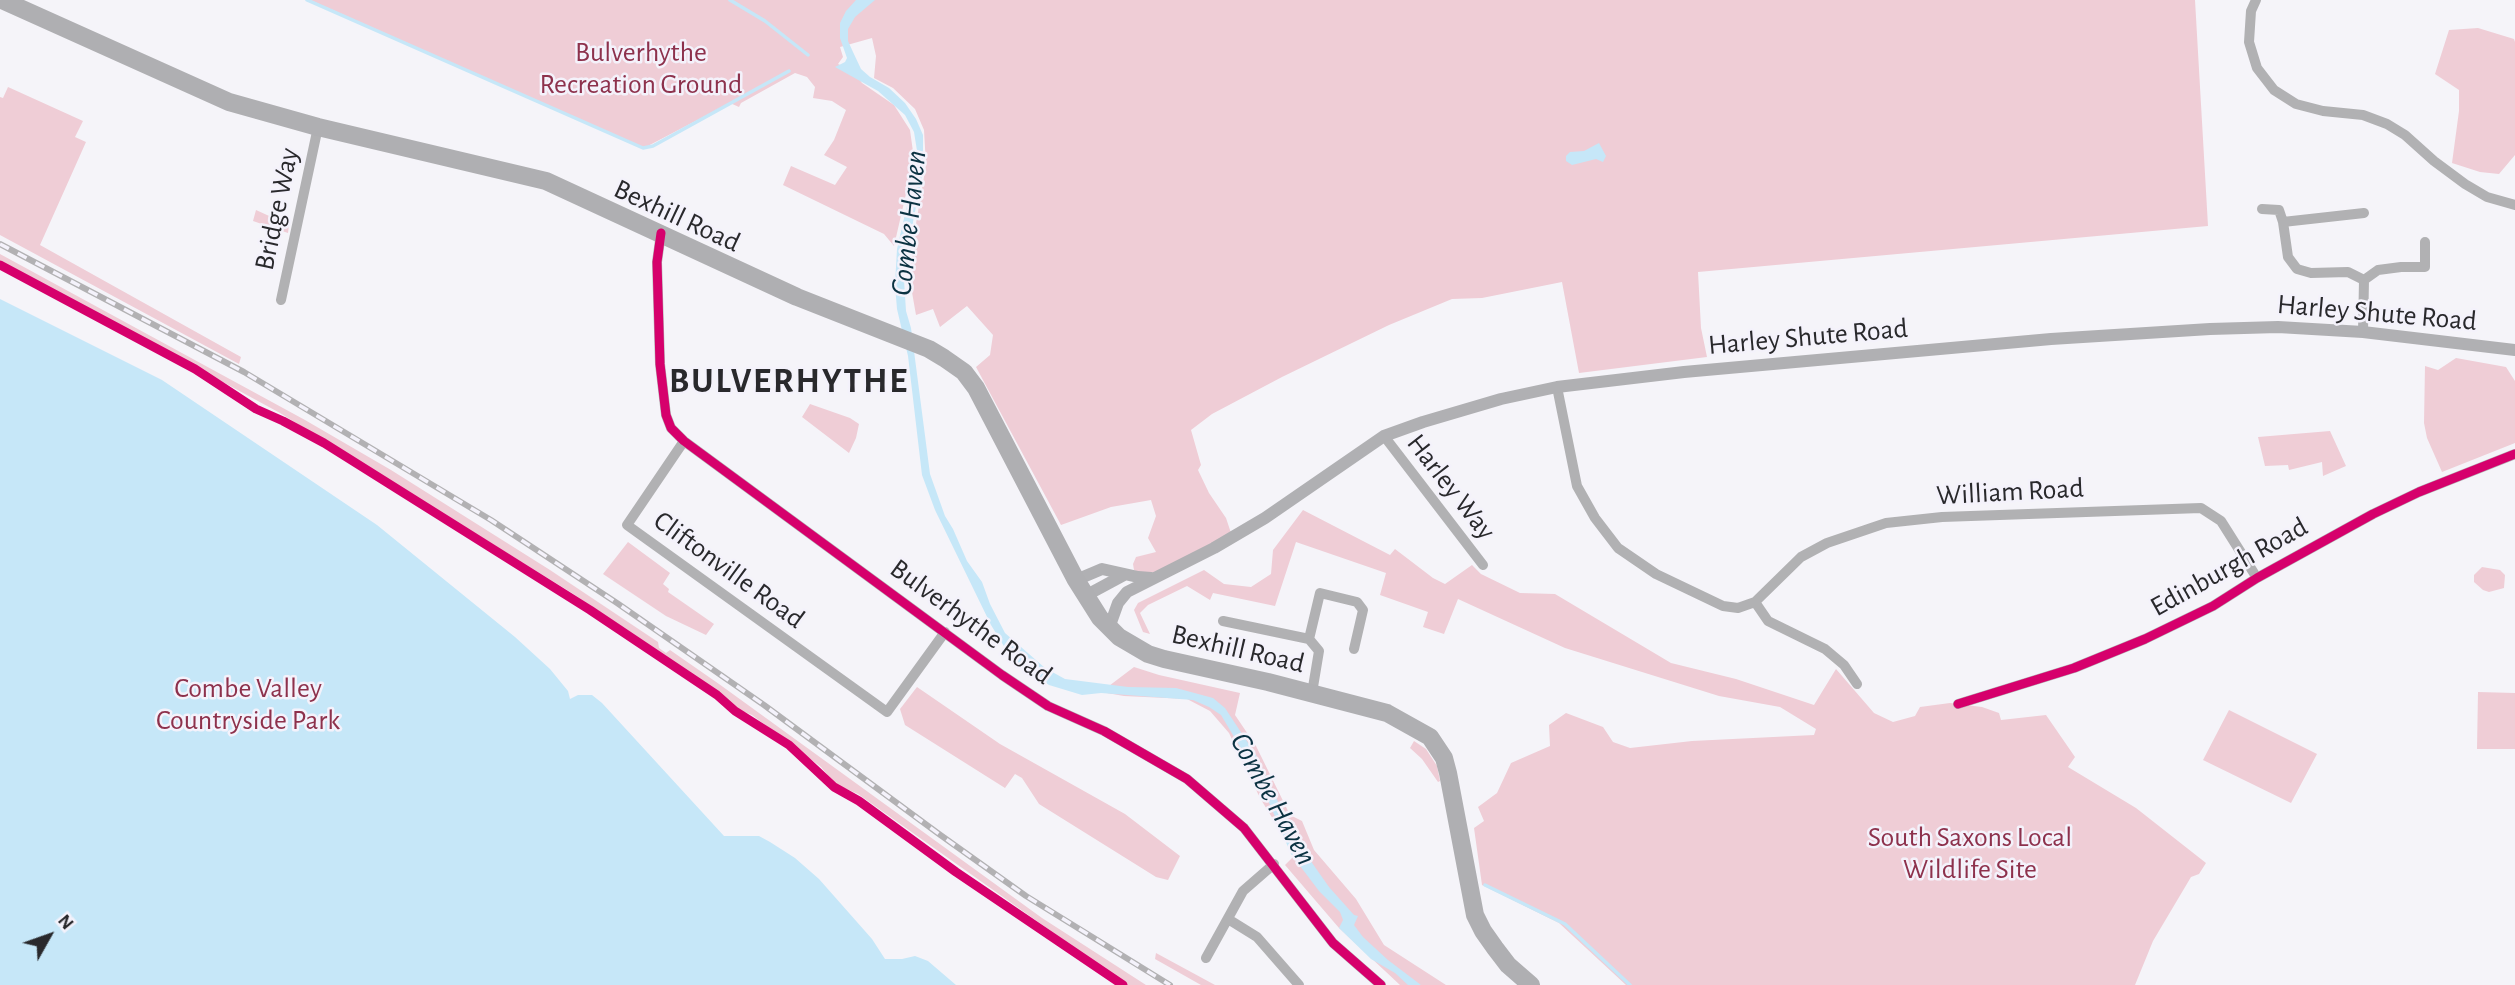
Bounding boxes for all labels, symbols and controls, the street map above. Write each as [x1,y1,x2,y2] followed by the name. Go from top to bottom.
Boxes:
[539,36,743,102] park label: Bulverhythe Recreation Ground
[248,145,306,273] street label: Bridge Way
[883,149,935,297] water label: Combe Haven
[609,172,745,260] street label: Bexhill Road
[2276,288,2478,338] street label: Harley Shute Road
[1707,312,1909,362] street label: Harley Shute Road
[670,360,908,402] district label: BULVERHYTHE
[1399,428,1503,546] street label: Harley Way
[1935,471,2085,513] street label: William Road
[647,504,811,636] street label: Cliftonville Road
[2145,510,2313,624] street label: Edinburgh Road
[883,552,1059,692] street label: Bulverhythe Road
[1168,617,1308,681] street label: Bexhill Road
[156,672,340,738] park label: Combe Valley Countryside Park
[1222,726,1324,872] water label: Combe Haven
[1868,821,2072,887] park label: South Saxons Local Wildlife Site
[14,901,84,971] north arrow
[54,911,77,933] text: N

